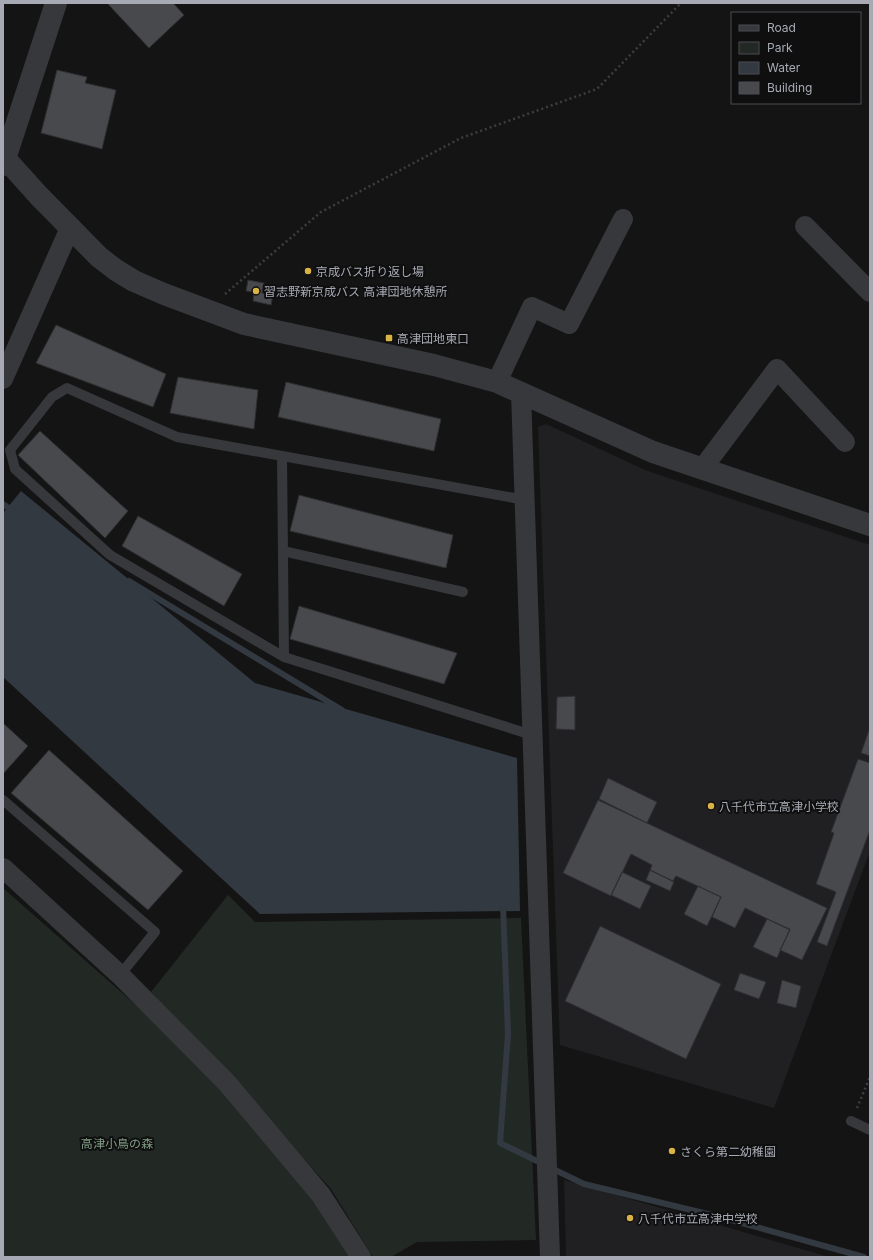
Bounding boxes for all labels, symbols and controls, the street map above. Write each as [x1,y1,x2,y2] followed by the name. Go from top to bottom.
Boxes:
[731,12,861,104] legend
[767,20,796,35] text: Road
[767,40,793,55] text: Park
[767,60,801,75] text: Water
[767,80,812,95] text: Building
[316,264,424,279] place label: 京成バス折り返し場
[303,266,313,276] marker: 京成バス折り返し場
[264,284,447,299] place label: 習志野新京成バス 高津団地休憩所
[251,286,261,296] marker: 習志野新京成バス 高津団地休憩所
[397,331,469,346] place label: 高津団地東口
[384,333,394,343] marker: 高津団地東口
[719,799,839,814] place label: 八千代市立高津小学校
[706,801,716,811] marker: 八千代市立高津小学校
[81,1136,153,1151] park label: 高津小鳥の森
[680,1144,776,1159] place label: さくら第二幼稚園
[667,1146,677,1156] marker: さくら第二幼稚園
[638,1211,758,1226] place label: 八千代市立高津中学校
[625,1213,635,1223] marker: 八千代市立高津中学校

